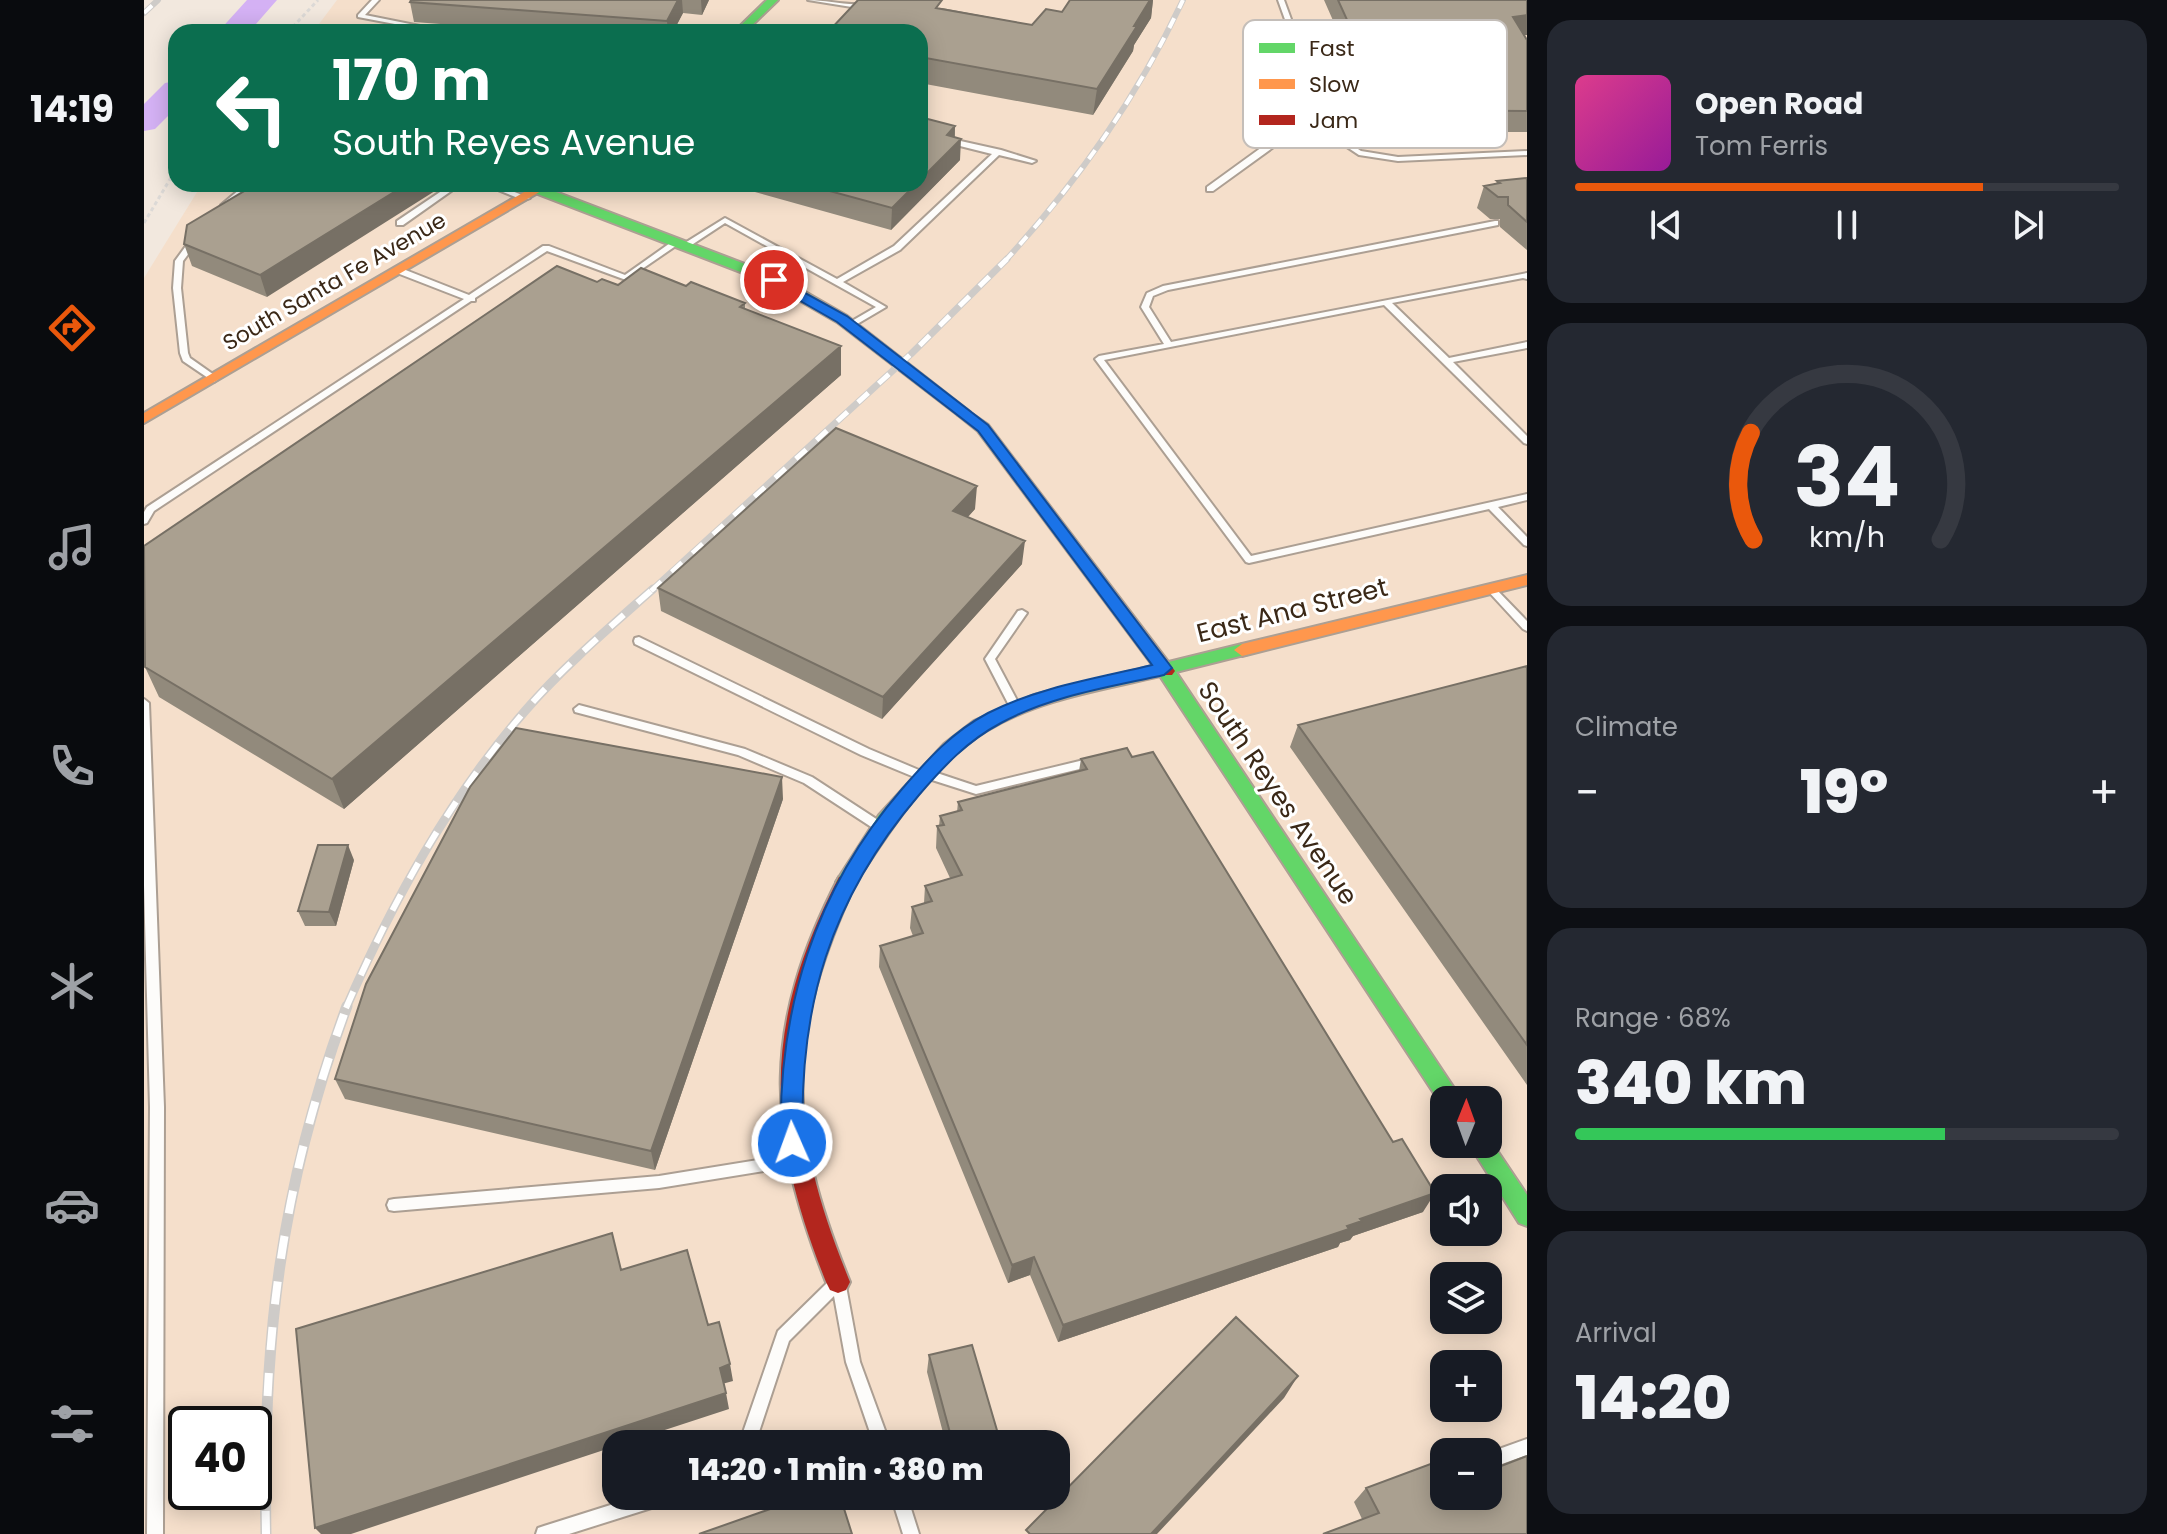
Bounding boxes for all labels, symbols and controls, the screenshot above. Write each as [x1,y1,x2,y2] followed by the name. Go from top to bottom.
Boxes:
[1243,20,1507,148] legend
[1309,33,1354,64] text: Fast
[332,41,491,120] text: 170 m
[200,56,304,160] icon: left
[1309,69,1359,100] text: Slow
[1695,82,1863,125] text: Open Road
[30,84,114,135] text: 14:19
[1309,105,1358,136] text: Jam
[332,117,695,168] text: South Reyes Avenue
[1695,128,1828,164] text: Tom Ferris
[1644,203,1688,247] icon: previous
[1825,203,1869,247] icon: pause
[2006,203,2050,247] icon: next
[217,205,451,358] street label: South Santa Fe Avenue
[740,246,808,314] pin
[752,258,796,302] icon: arrive
[44,300,100,356] icon: directions
[1794,419,1900,535] text: 34
[1809,517,1885,557] text: km/h
[44,519,100,575] icon: music
[1193,569,1391,651] street label: East Ana Street
[1190,674,1366,912] street label: South Reyes Avenue
[1575,709,1678,745] text: Climate
[44,738,100,794] icon: phone
[1800,750,1888,834] text: 19°
[1575,762,1599,823] text: −
[2089,762,2119,823] text: +
[44,958,100,1014] icon: climate
[1575,1000,1731,1036] text: Range · 68%
[1575,1041,1807,1125] text: 340 km
[1430,1086,1502,1158] north arrow
[1430,1086,1502,1510] map controls
[750,1101,834,1185] position arrow
[1430,1174,1502,1246] button: sound
[44,1177,100,1233] icon: car
[1430,1262,1502,1334] button: layers
[1575,1315,1657,1351] text: Arrival
[1430,1350,1502,1422] button: +
[1575,1356,1731,1440] text: 14:20
[44,1396,100,1452] icon: filters
[168,1406,272,1510] speed limit sign: 40
[1430,1438,1502,1510] button: −
[688,1448,984,1491] text: 14:20 · 1 min · 380 m

